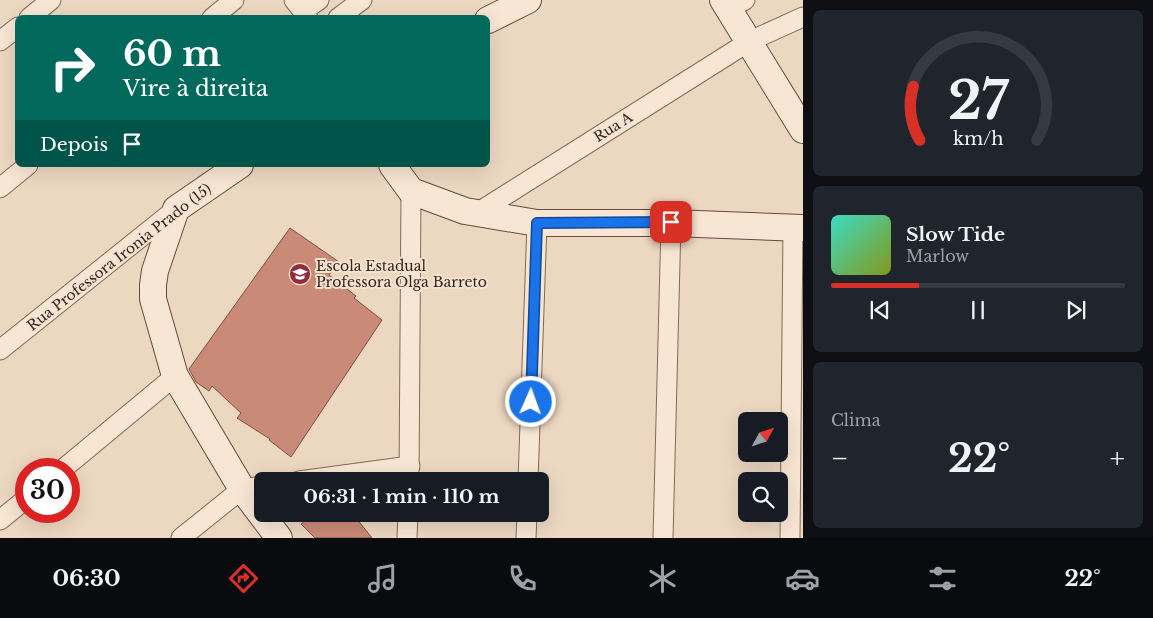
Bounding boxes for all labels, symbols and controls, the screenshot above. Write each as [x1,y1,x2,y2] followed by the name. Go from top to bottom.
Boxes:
[123,32,221,75] text: 60 m
[40,35,105,100] icon: right
[948,69,1010,133] text: 27
[123,75,268,102] text: Vire à direita
[590,108,636,146] street label: Rua A
[953,128,1003,150] text: km/h
[118,130,146,158] icon: arrive
[40,133,108,156] text: Depois
[23,179,215,335] street label: Rua Professora Ironia Prado (15)
[650,201,692,243] pin
[657,208,685,236] icon: arrive
[906,223,1005,246] text: Slow Tide
[906,246,969,266] text: Marlow
[316,257,487,291] place label: Escola Estadual Professora Olga Barreto
[288,262,312,286] school or university icon: Escola Estadual Professora Olga Barreto
[866,296,894,324] icon: previous
[964,296,992,324] icon: pause
[1062,296,1090,324] icon: next
[504,375,556,427] position arrow
[831,410,881,430] text: Clima
[738,412,788,462] north arrow
[738,412,788,522] map controls
[948,435,1010,482] text: 22°
[831,441,849,476] text: −
[1110,441,1125,476] text: +
[15,458,80,523] speed limit sign: 30
[738,472,788,522] button: search
[304,485,499,508] text: 06:31 · 1 min · 110 m
[226,561,261,596] icon: directions
[365,561,400,596] icon: music
[505,561,540,596] icon: phone
[645,561,680,596] icon: climate
[785,561,820,596] icon: car
[925,561,960,596] icon: filters
[52,565,121,592] text: 06:30
[1065,565,1101,592] text: 22°

